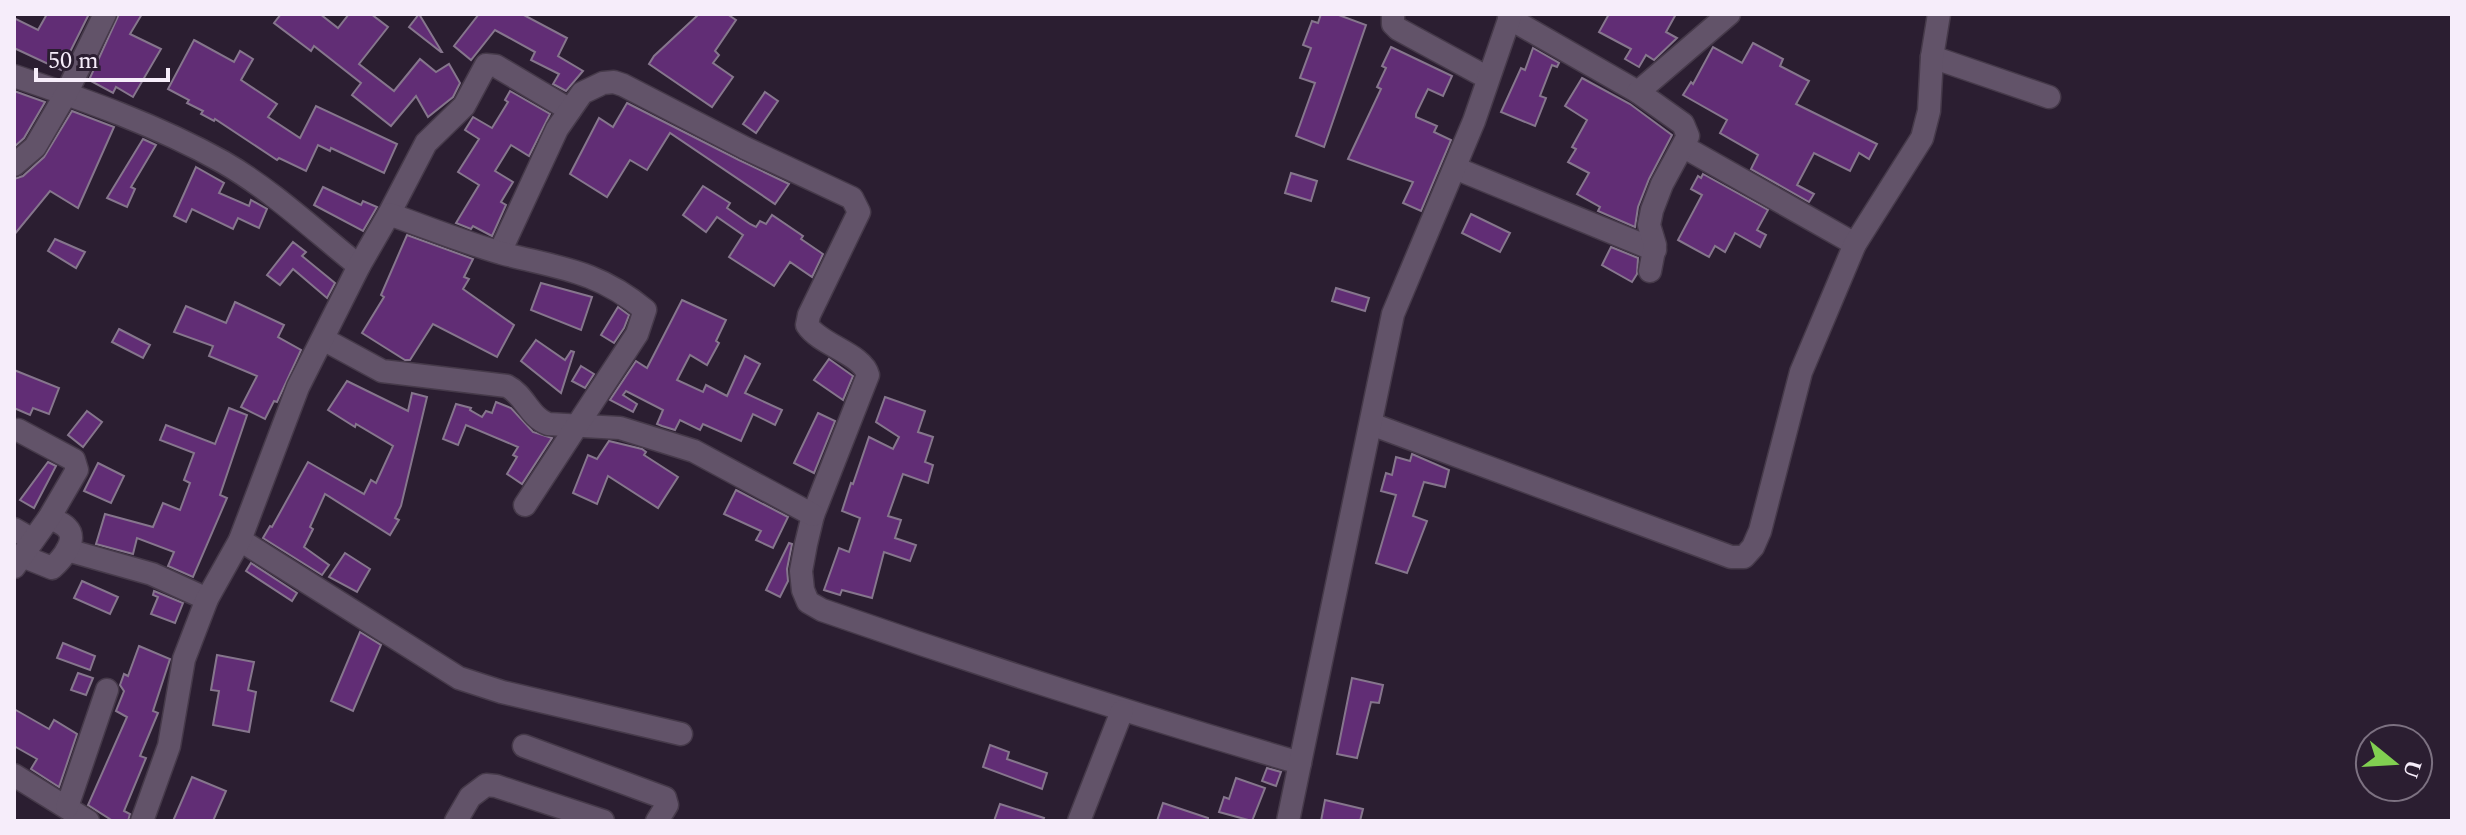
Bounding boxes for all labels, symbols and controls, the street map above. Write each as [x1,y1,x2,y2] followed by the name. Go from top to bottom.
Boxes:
[36,32,168,82] scale bar
[48,43,99,79] text: 50 m
[2354,723,2434,803] north arrow
[2393,755,2430,783] text: U

